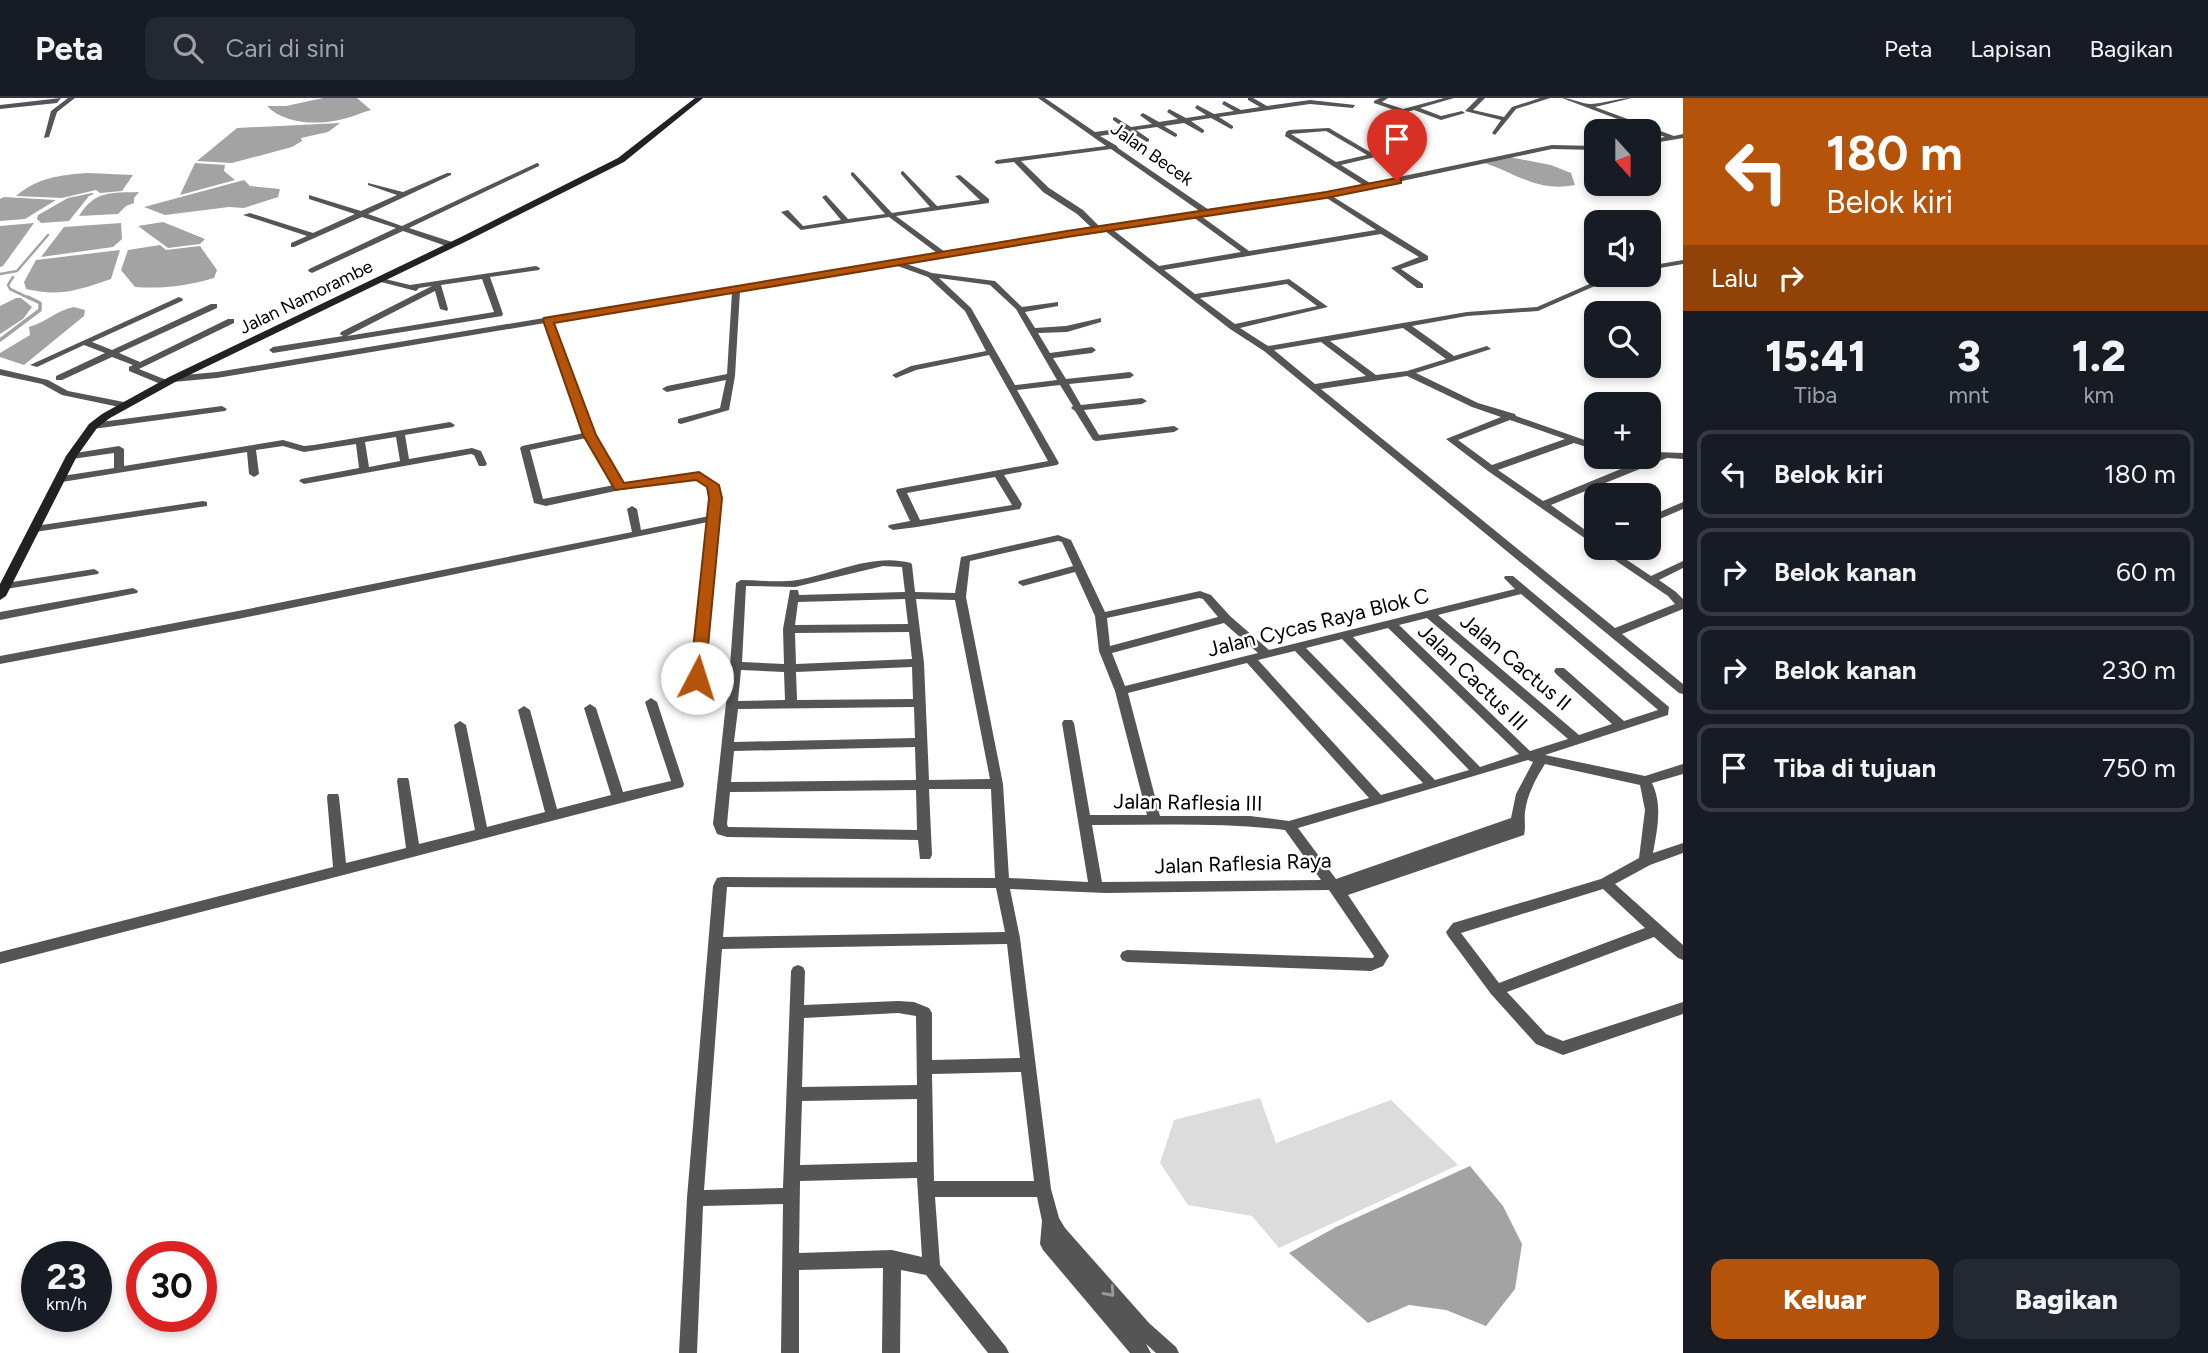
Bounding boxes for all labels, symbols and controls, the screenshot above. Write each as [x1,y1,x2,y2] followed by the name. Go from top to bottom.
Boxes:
[145,17,635,80] search box
[35,29,103,68] text: Peta
[169,29,207,67] icon: search
[225,32,345,64] text: Cari di sini
[1884,34,1932,63] text: Peta
[1970,34,2051,63] text: Lapisan
[2089,34,2173,63] text: Bagikan
[1367,109,1427,181] pin
[1107,118,1198,190] street label: Jalan Becek
[1584,119,1661,196] north arrow
[1584,119,1661,560] map controls
[1378,120,1416,158] icon: arrive
[1826,123,1963,182] text: 180 m
[1711,126,1802,217] icon: left
[1826,183,1953,221] text: Belok kiri
[1584,210,1661,287] button: sound
[236,255,377,339] street label: Jalan Namorambe
[1772,259,1810,297] icon: right
[1711,262,1758,294] text: Lalu
[1584,301,1661,378] button: search
[1765,331,1866,382] text: 15:41
[1957,331,1981,382] text: 3
[2072,331,2126,382] text: 1.2
[1794,381,1837,409] text: Tiba
[1948,381,1990,409] text: mnt
[2083,381,2114,409] text: km
[1584,392,1661,469] button: +
[1715,455,1753,493] icon: left
[1774,458,1883,490] text: Belok kiri
[2104,458,2176,490] text: 180 m
[1584,483,1661,560] button: −
[1715,553,1753,591] icon: right
[1774,556,1917,588] text: Belok kanan
[2116,556,2176,588] text: 60 m
[1205,582,1431,662] street label: Jalan Cycas Raya Blok C
[1455,608,1577,716] street label: Jalan Cactus II
[1413,618,1533,736] street label: Jalan Cactus III
[660,641,734,715] position arrow
[1715,651,1753,689] icon: right
[1774,654,1917,686] text: Belok kanan
[2102,654,2176,686] text: 230 m
[1715,749,1753,787] icon: arrive
[1774,752,1936,784] text: Tiba di tujuan
[2102,752,2176,784] text: 750 m
[1113,788,1263,816] street label: Jalan Raflesia III
[1154,847,1332,879] street label: Jalan Raflesia Raya
[126,1241,217,1332] speed limit sign: 30
[47,1256,86,1298] text: 23
[1711,1259,1939,1339] button: Keluar
[1953,1259,2180,1339] button: Bagikan
[1102,1284,1114,1297] one-way arrow
[46,1293,87,1315] text: km/h

